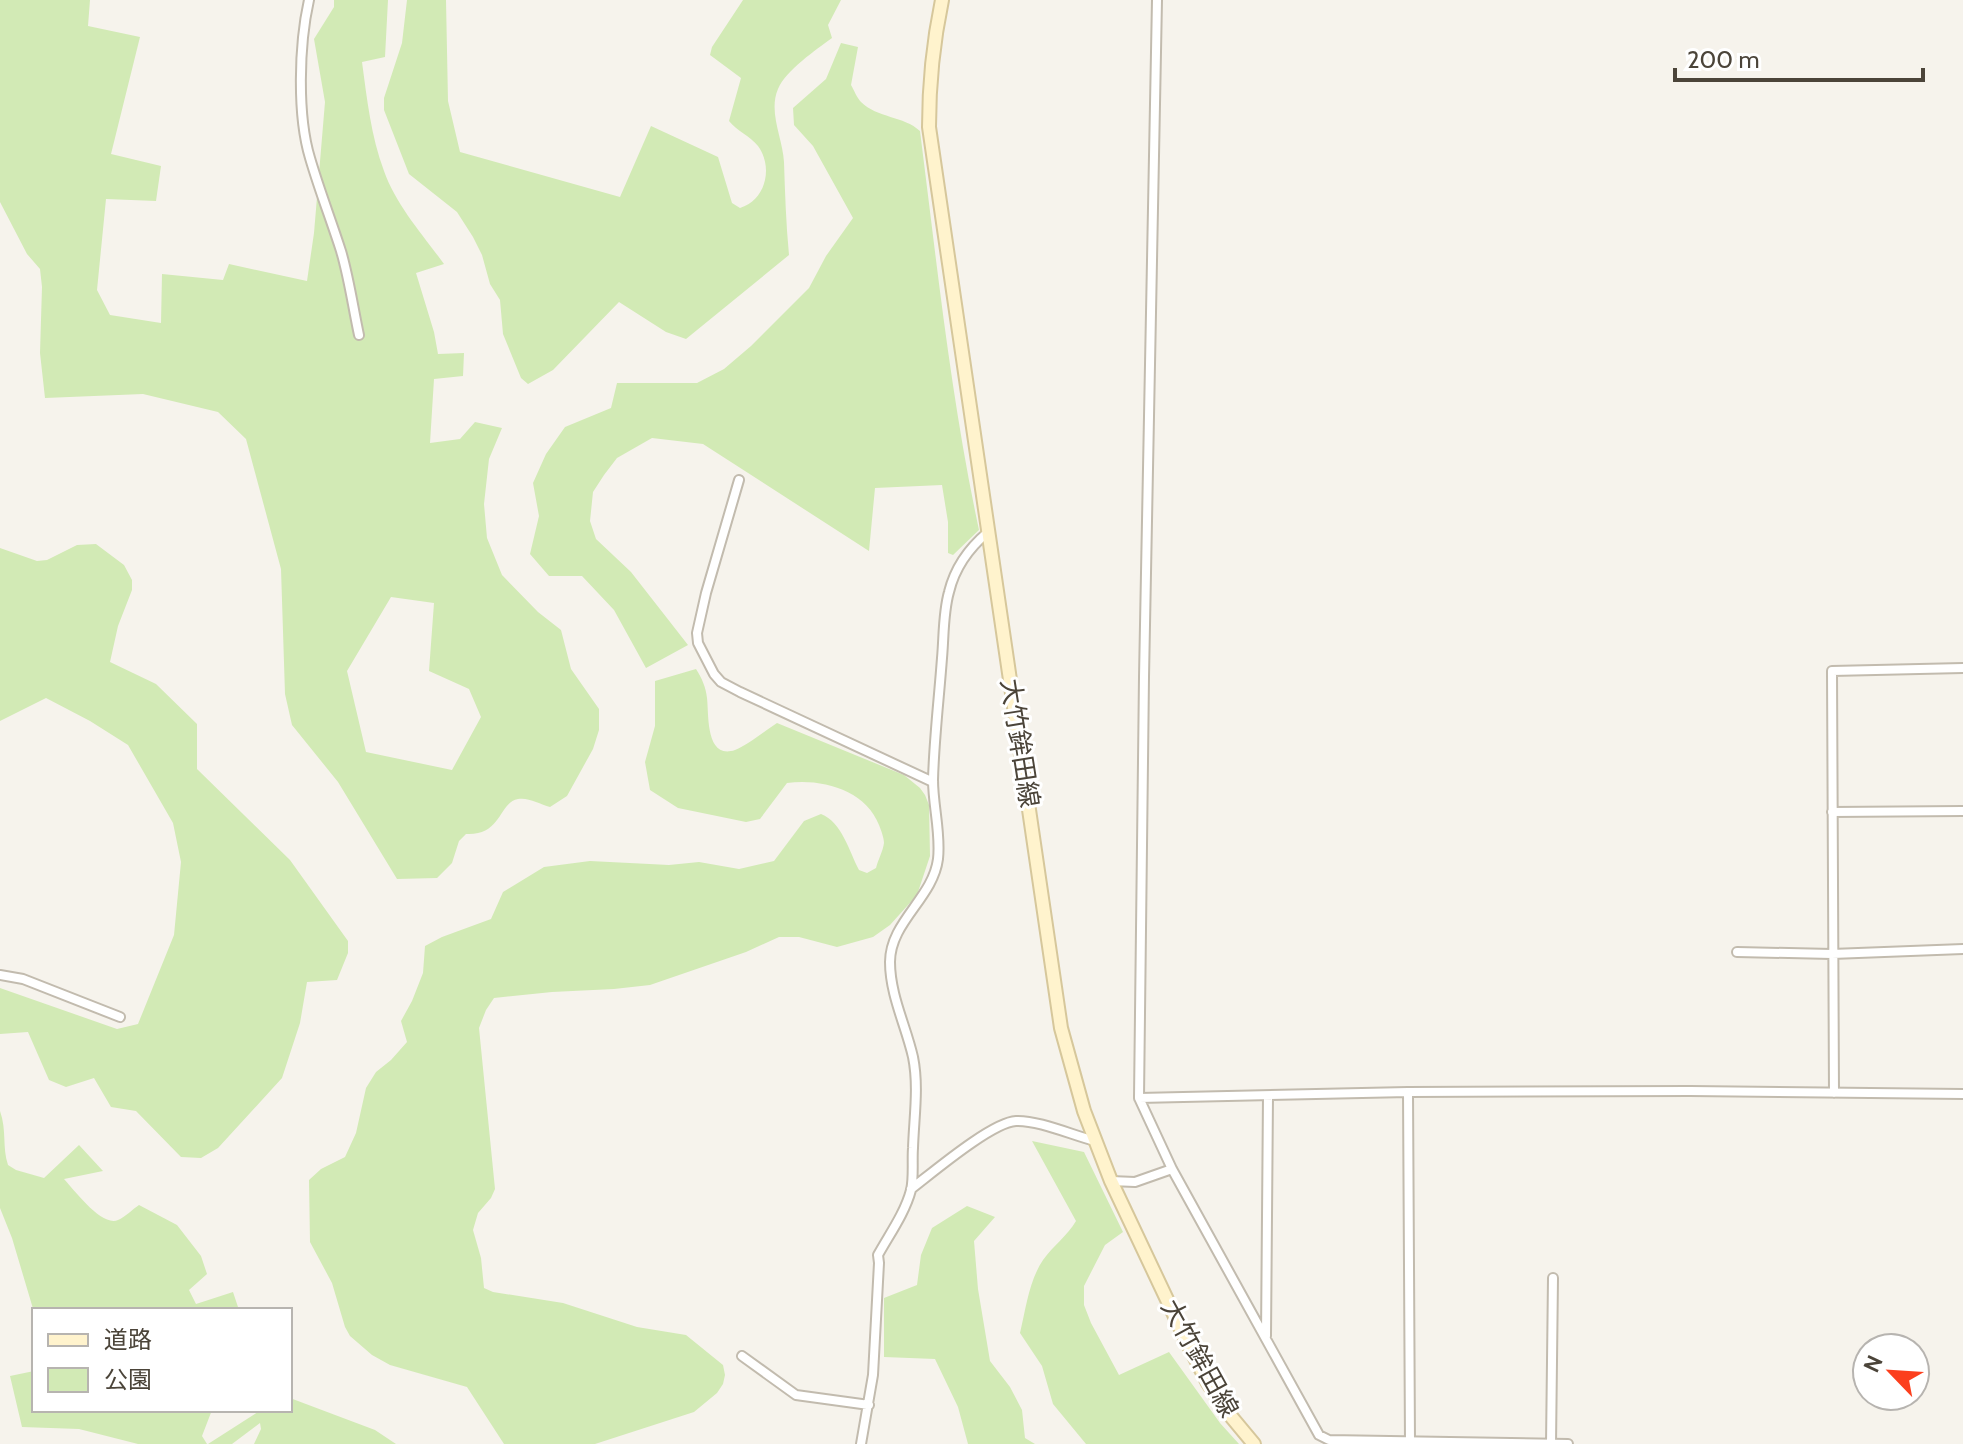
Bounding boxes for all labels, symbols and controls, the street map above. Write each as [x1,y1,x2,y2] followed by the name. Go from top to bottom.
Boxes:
[1675,32,1923,82] scale bar
[1687,45,1760,74] text: 200 m
[994,676,1046,810] street label: 大竹鉾田線
[1154,1293,1246,1423] street label: 大竹鉾田線
[32,1308,292,1412] legend
[104,1325,152,1354] text: 道路
[1851,1332,1931,1412] north arrow
[1858,1351,1889,1377] text: N
[104,1365,152,1394] text: 公園

